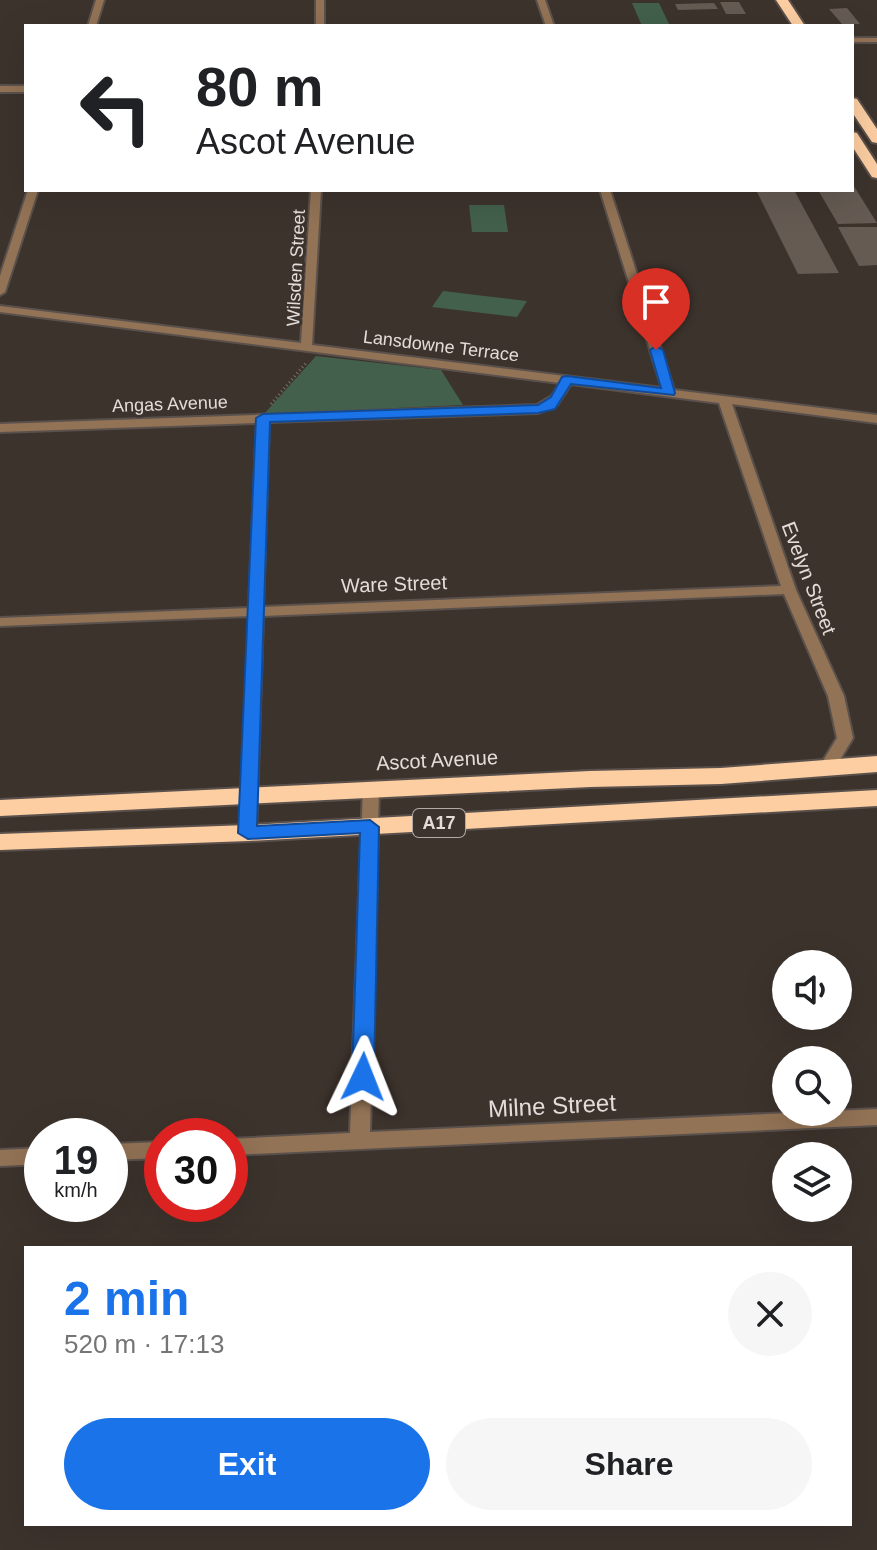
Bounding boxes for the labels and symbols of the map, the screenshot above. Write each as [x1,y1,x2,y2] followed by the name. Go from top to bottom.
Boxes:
[283,209,309,327] street label: Wilsden Street
[622,268,690,350] pin
[362,327,520,365] street label: Lansdowne Terrace
[112,392,228,416] street label: Angas Avenue
[777,519,841,638] street label: Evelyn Street
[341,571,448,597] street label: Ware Street
[376,746,498,774] street label: Ascot Avenue
[413,809,465,837] road number: A17
[321,1035,405,1119] position arrow
[487,1089,617,1122] street label: Milne Street
[144,1118,248,1222] speed limit sign: 30

